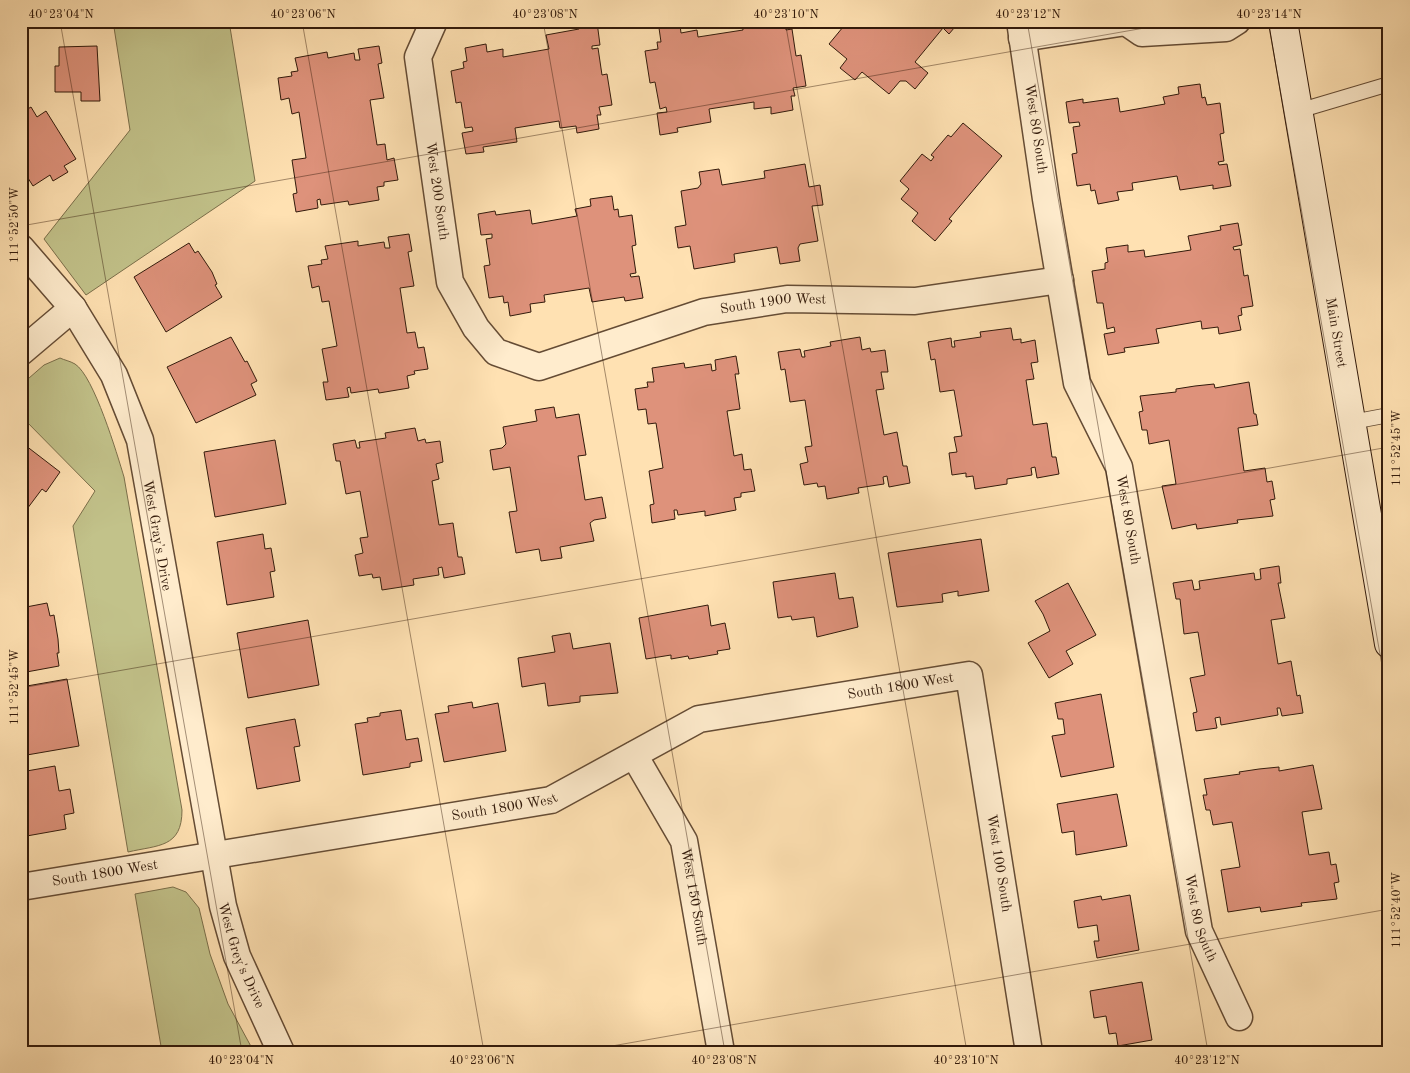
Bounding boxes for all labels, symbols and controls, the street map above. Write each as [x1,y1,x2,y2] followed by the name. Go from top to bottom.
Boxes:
[28,9,94,21] text: 40°23'04"N
[270,9,336,21] text: 40°23'06"N
[512,9,578,21] text: 40°23'08"N
[753,9,819,21] text: 40°23'10"N
[995,9,1061,21] text: 40°23'12"N
[1236,9,1302,21] text: 40°23'14"N
[1022,83,1049,175] street label: West 80 South
[423,141,451,242] street label: West 200 South
[8,187,21,263] text: 111°52'50"W
[719,292,827,316] street label: South 1900 West
[1323,296,1349,369] street label: Main Street
[1390,410,1403,486] text: 111°52'45"W
[1113,474,1143,566] street label: West 80 South
[140,479,174,592] street label: West Gray's Drive
[8,649,21,725] text: 111°52'45"W
[847,671,955,702] street label: South 1800 West
[451,791,560,823] street label: South 1800 West
[984,813,1014,914] street label: West 100 South
[678,847,709,947] street label: West 150 South
[51,858,159,889] street label: South 1800 West
[1390,872,1403,948] text: 111°52'40"W
[1182,873,1219,964] street label: West 80 South
[215,901,267,1010] street label: West Grey's Drive
[208,1055,274,1067] text: 40°23'04"N
[449,1055,515,1067] text: 40°23'06"N
[691,1055,757,1067] text: 40°23'08"N
[933,1055,999,1067] text: 40°23'10"N
[1174,1055,1240,1067] text: 40°23'12"N

